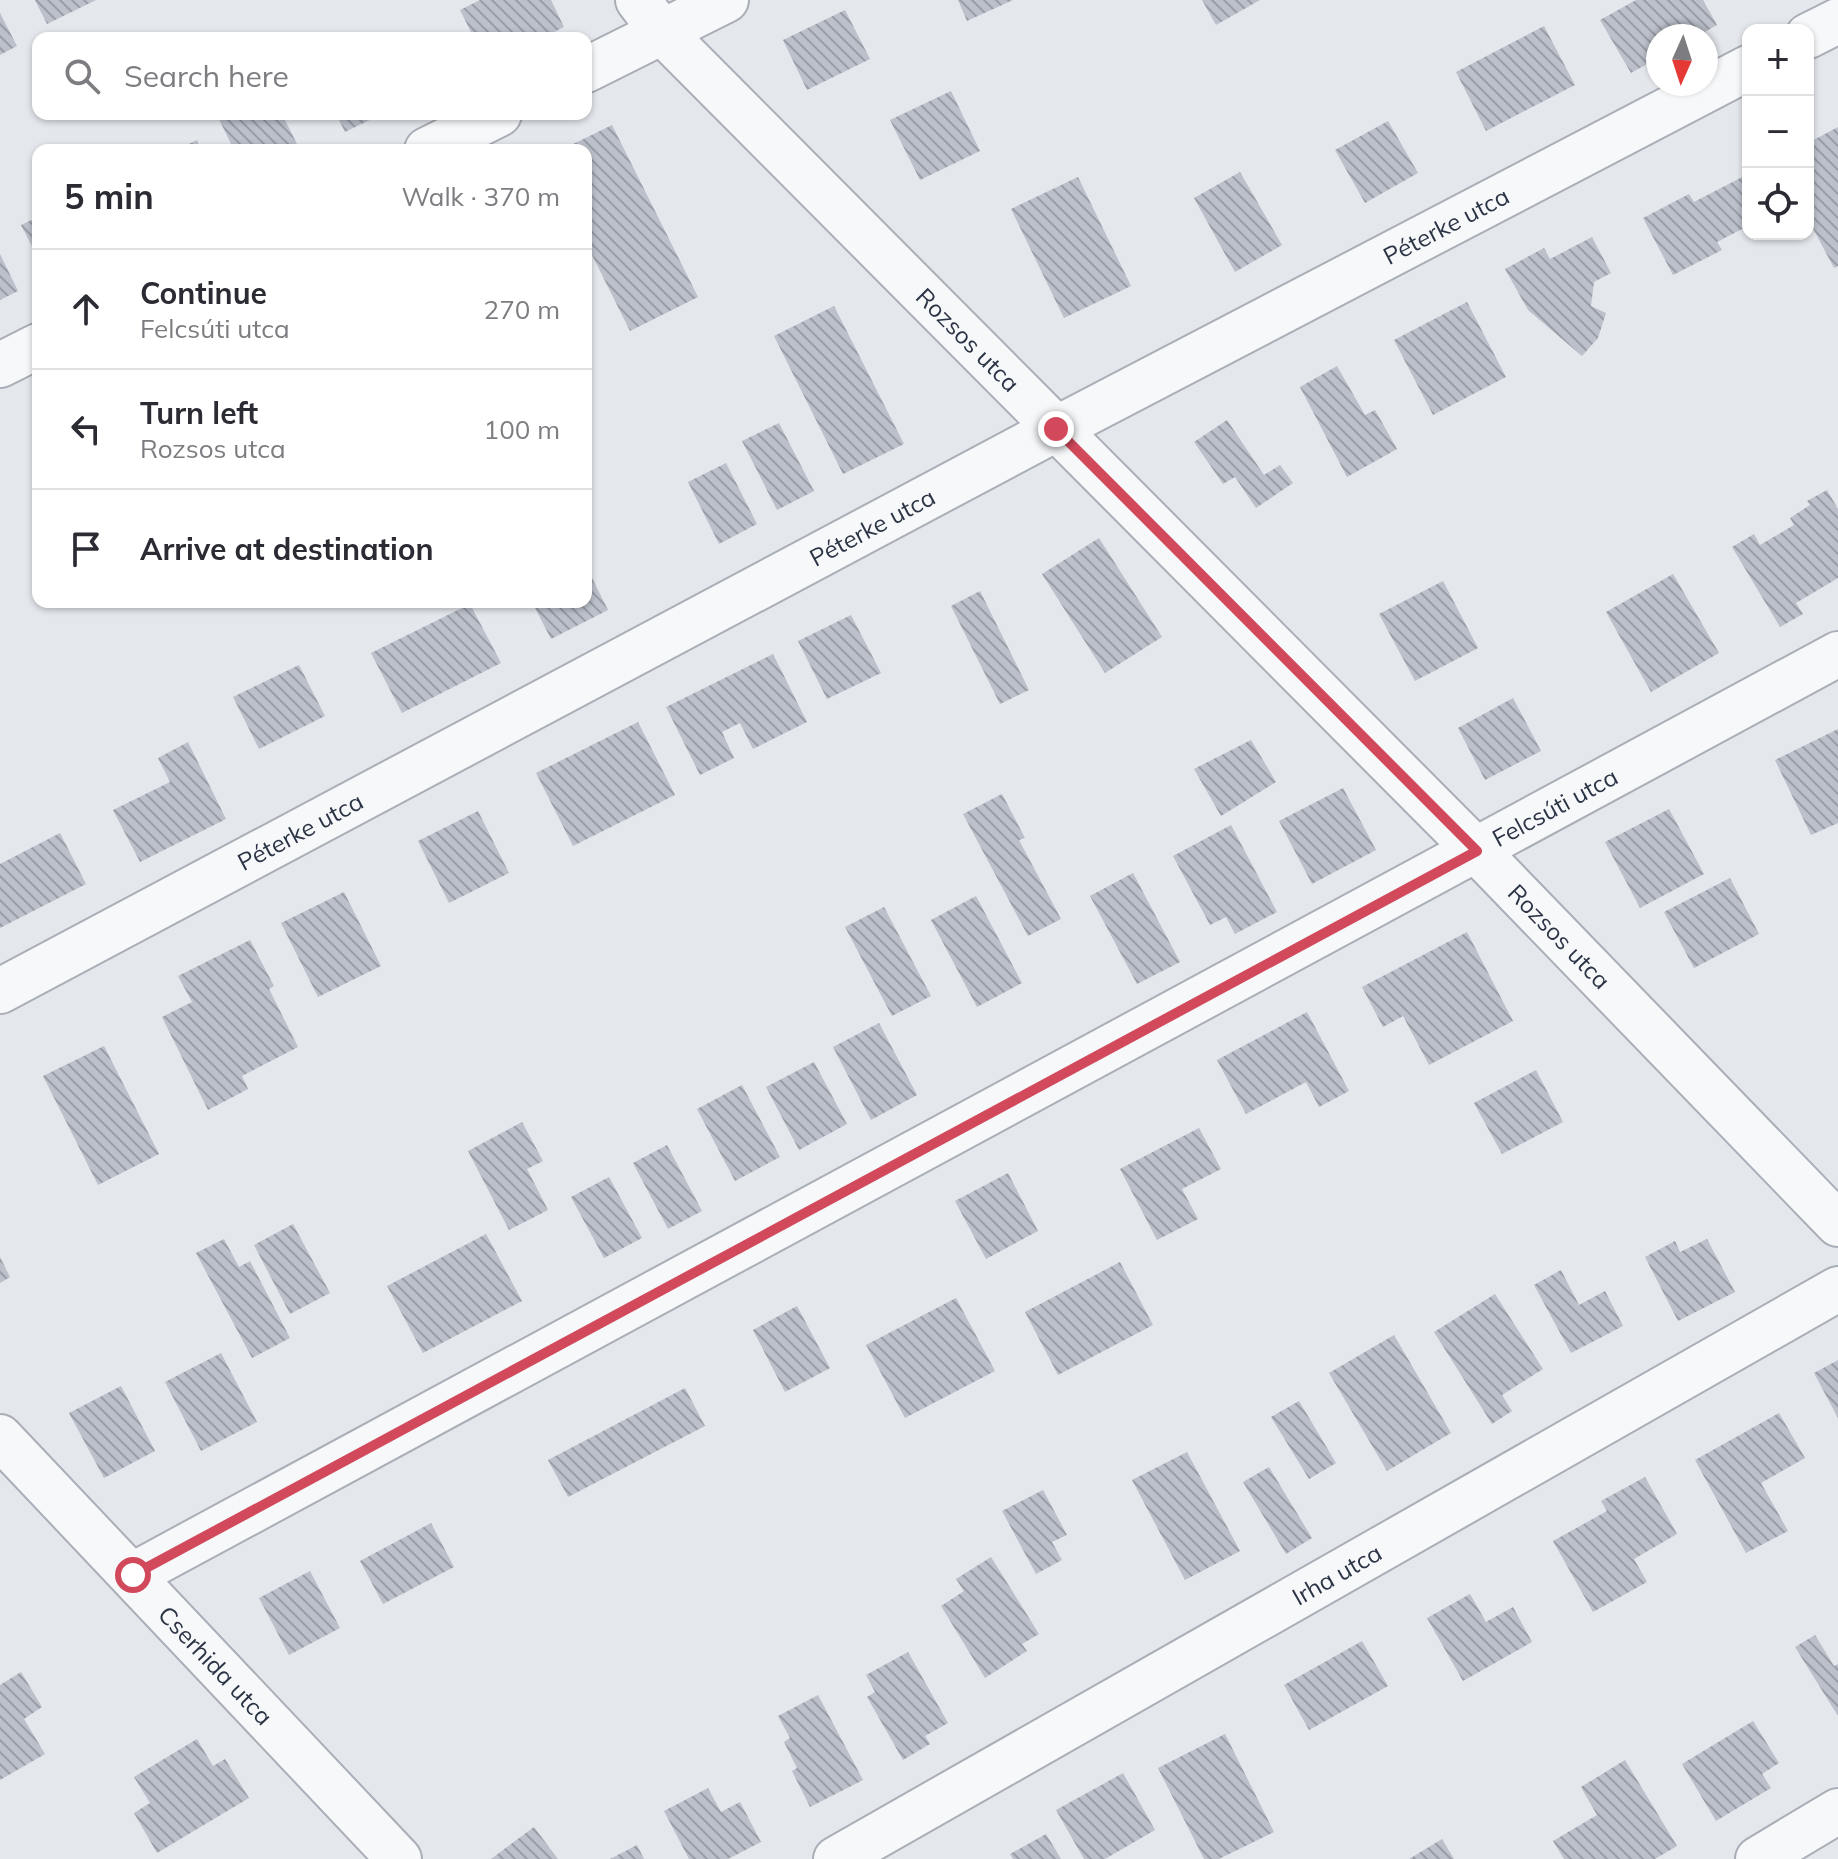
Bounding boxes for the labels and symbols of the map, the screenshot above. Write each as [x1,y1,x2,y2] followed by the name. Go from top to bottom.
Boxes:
[1646,24,1718,96] north arrow
[1378,180,1514,271] street label: Péterke utca
[910,281,1026,398] street label: Rozsos utca
[1038,411,1074,447] route end
[804,481,940,572] street label: Péterke utca
[1487,761,1623,853] street label: Felcsúti utca
[232,786,368,877] street label: Péterke utca
[1502,877,1617,995] street label: Rozsos utca
[1287,1537,1387,1611] street label: Irha utca
[115,1557,151,1593] route start
[152,1599,279,1731] street label: Cserhida utca

